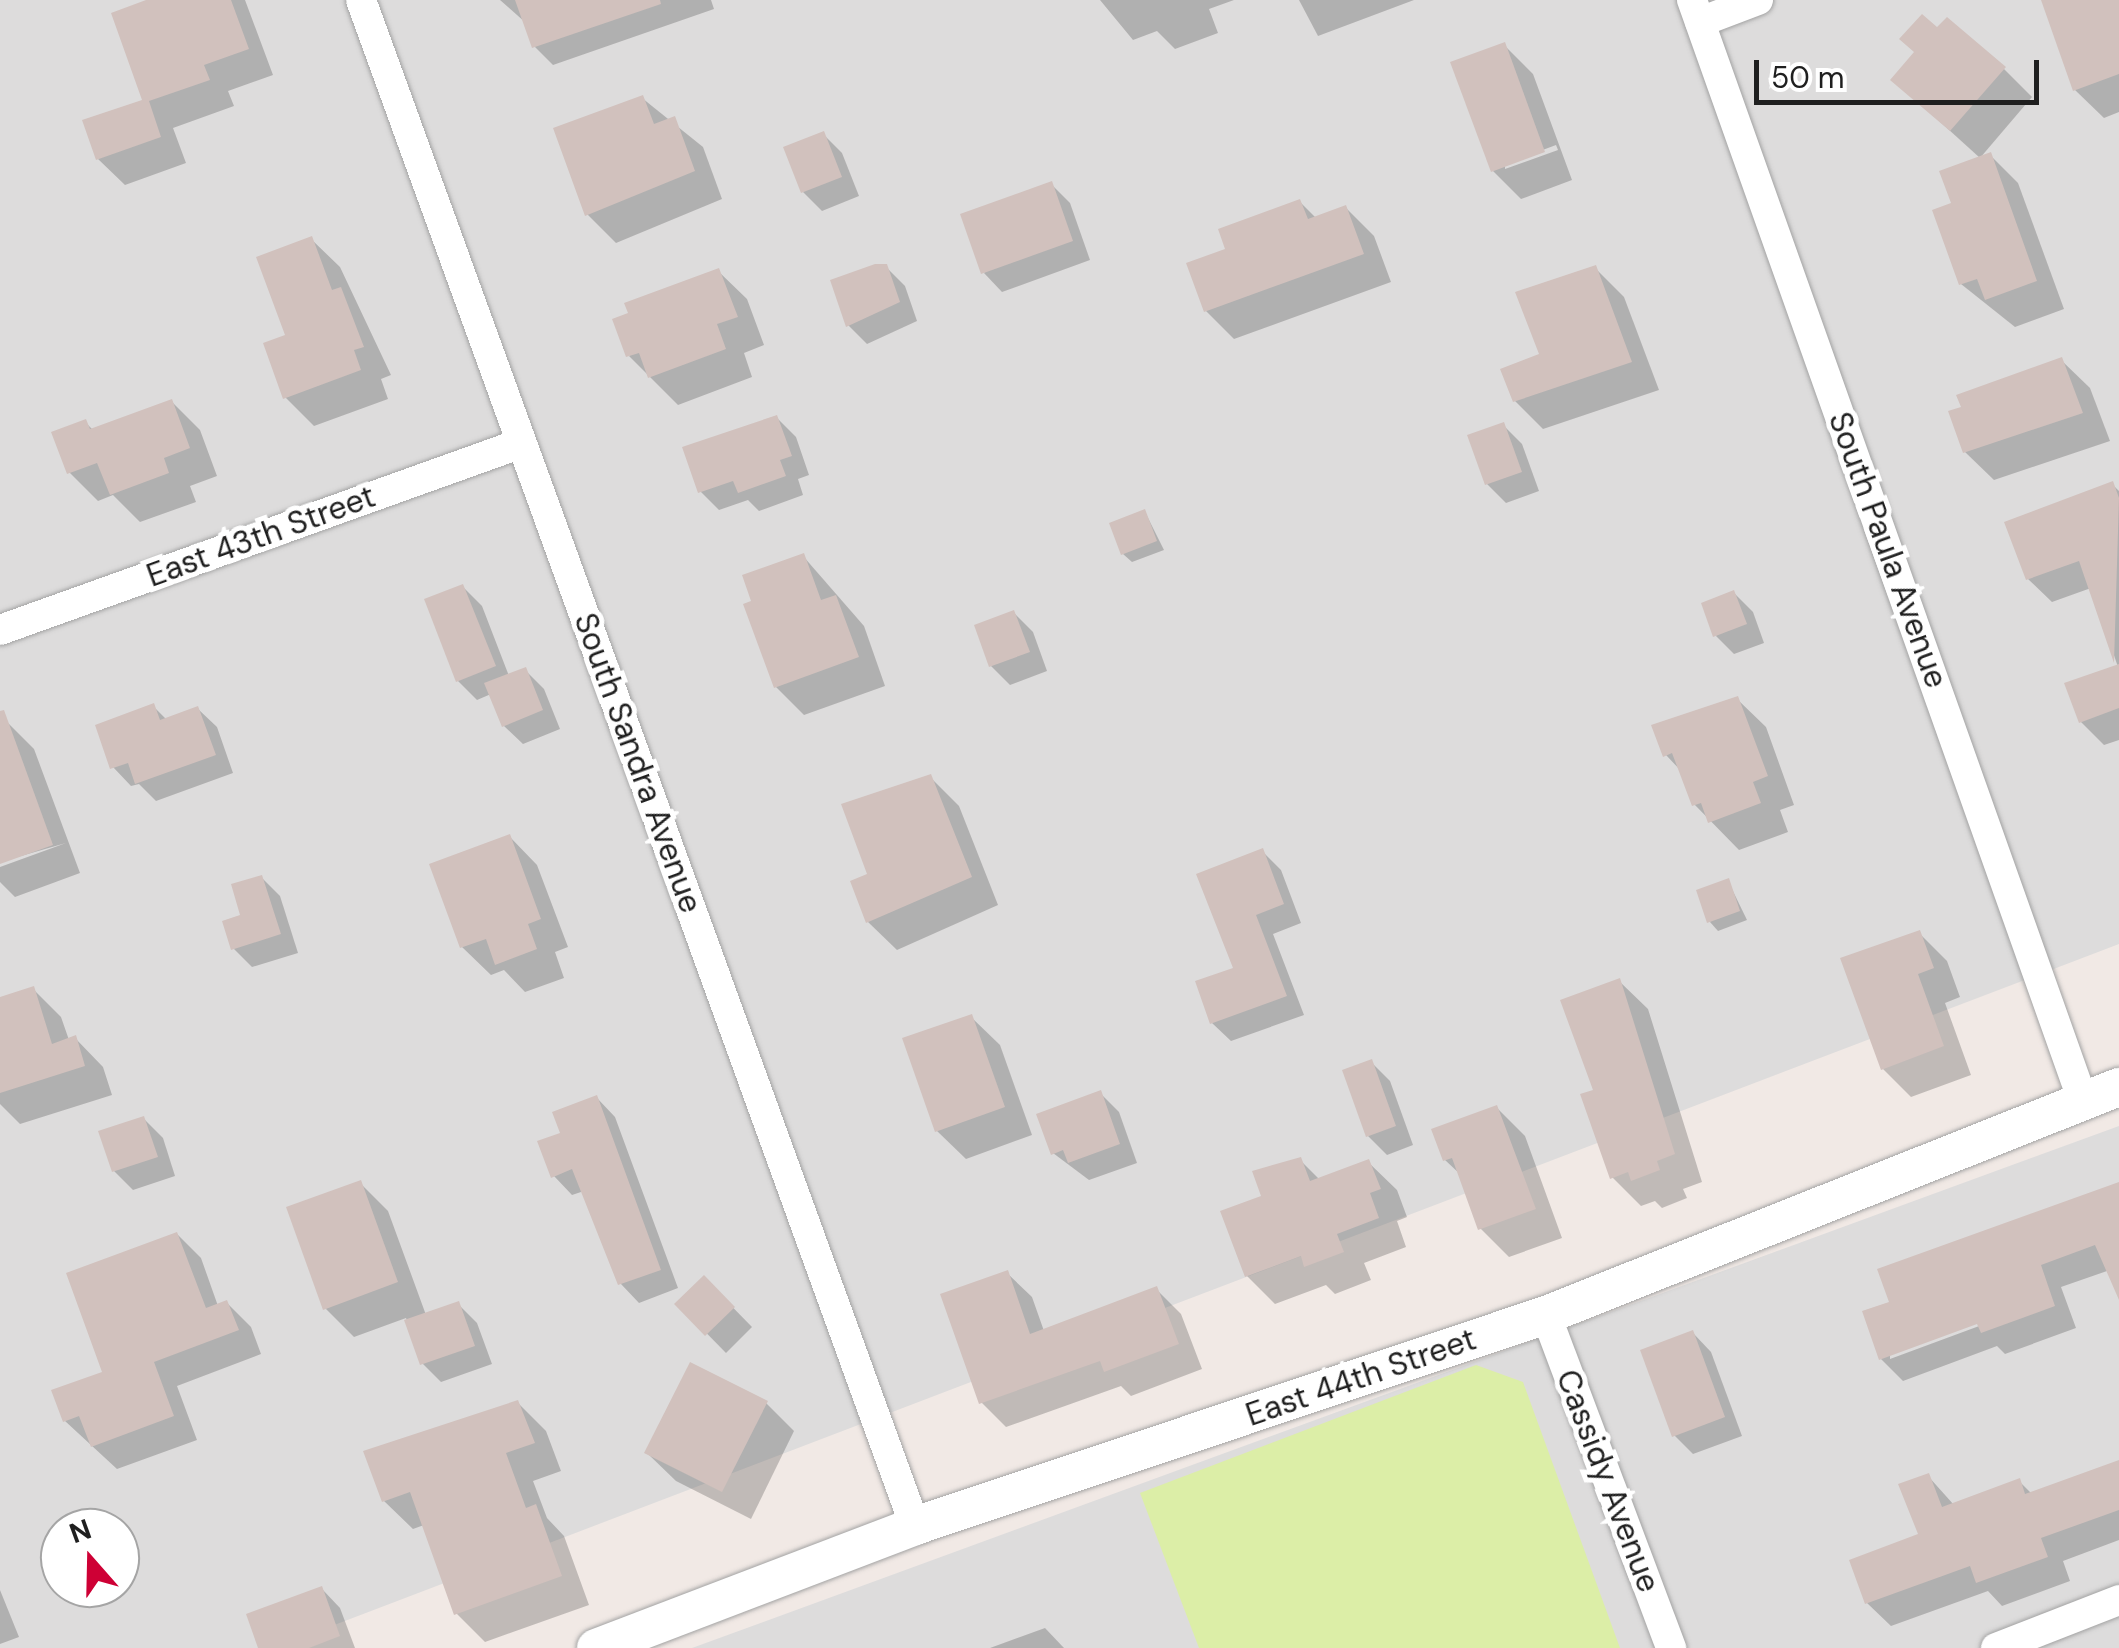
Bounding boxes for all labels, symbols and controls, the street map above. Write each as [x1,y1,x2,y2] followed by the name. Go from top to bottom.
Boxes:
[1759,40,2044,102] scale bar
[1771,58,1845,97] text: 50 m
[1820,407,1956,693] street label: South Paula Avenue
[141,477,381,595] street label: East 43th Street
[566,608,710,918] street label: South Sandra Avenue
[1241,1320,1481,1434] street label: East 44th Street
[1548,1364,1668,1598] street label: Cassidy Avenue
[40,1508,140,1608] north arrow
[64,1510,96,1552] text: N

